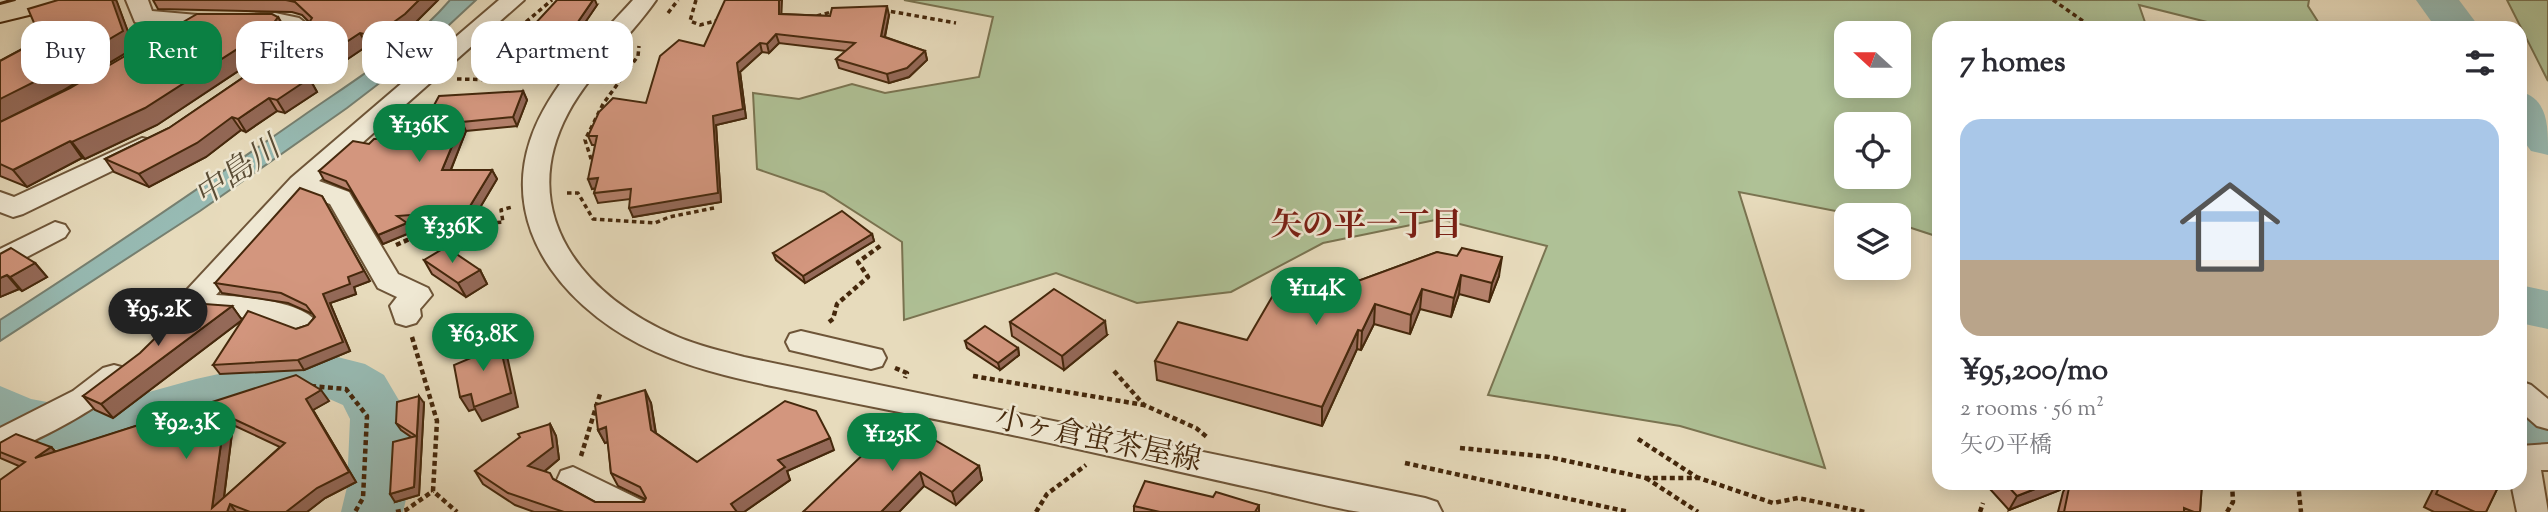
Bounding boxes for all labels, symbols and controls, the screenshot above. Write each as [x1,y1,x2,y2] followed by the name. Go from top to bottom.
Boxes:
[21,21,110,84] chip: Buy
[124,21,222,84] chip: Rent
[236,21,348,84] chip: Filters
[362,21,457,84] chip: New
[471,21,633,84] chip: Apartment
[1834,21,1911,98] north arrow
[1834,21,1911,280] map controls
[1960,42,2065,85] text: 7 homes
[2461,44,2499,82] icon: filters
[370,104,468,164] pin: ¥136K
[389,110,449,143] text: ¥136K
[1834,112,1911,189] button: locate
[185,125,293,219] water label: 中島川
[2167,164,2293,290] icon: home
[1834,203,1911,280] button: layers
[1270,204,1462,250] district label: 矢の平一丁目
[403,205,501,265] pin: ¥336K
[421,211,483,244] text: ¥336K
[1267,268,1365,327] pin: ¥114K
[1287,273,1345,306] text: ¥114K
[101,288,215,348] pin: ¥95.2K
[124,294,192,327] text: ¥95.2K
[426,314,540,373] pin: ¥63.8K
[448,319,518,352] text: ¥63.8K
[1960,350,2108,393] text: ¥95,200/mo
[1960,393,2104,426] text: 2 rooms · 56 m²
[991,398,1205,484] street label: 小ヶ倉蛍茶屋線
[129,402,243,461] pin: ¥92.3K
[152,407,220,440] text: ¥92.3K
[843,414,941,473] pin: ¥125K
[863,419,921,452] text: ¥125K
[1960,430,2052,463] text: 矢の平橋

